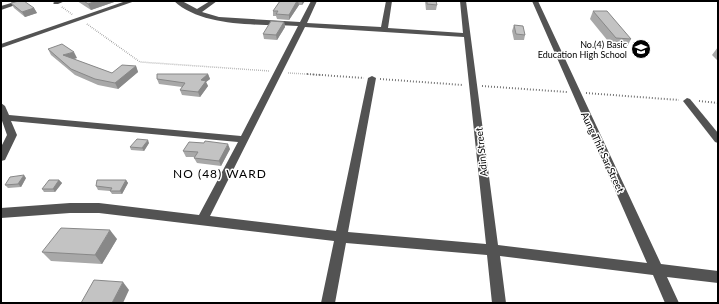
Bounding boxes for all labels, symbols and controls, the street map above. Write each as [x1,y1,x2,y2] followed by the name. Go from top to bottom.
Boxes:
[630,38,652,60] school or university icon: No.(4) Basic Education High School
[538,39,628,60] place label: No.(4) Basic Education High School
[579,110,627,195] street label: Aung Thit Sar Street
[472,127,490,177] street label: Adin Street
[173,166,267,181] district label: NO (48) WARD

